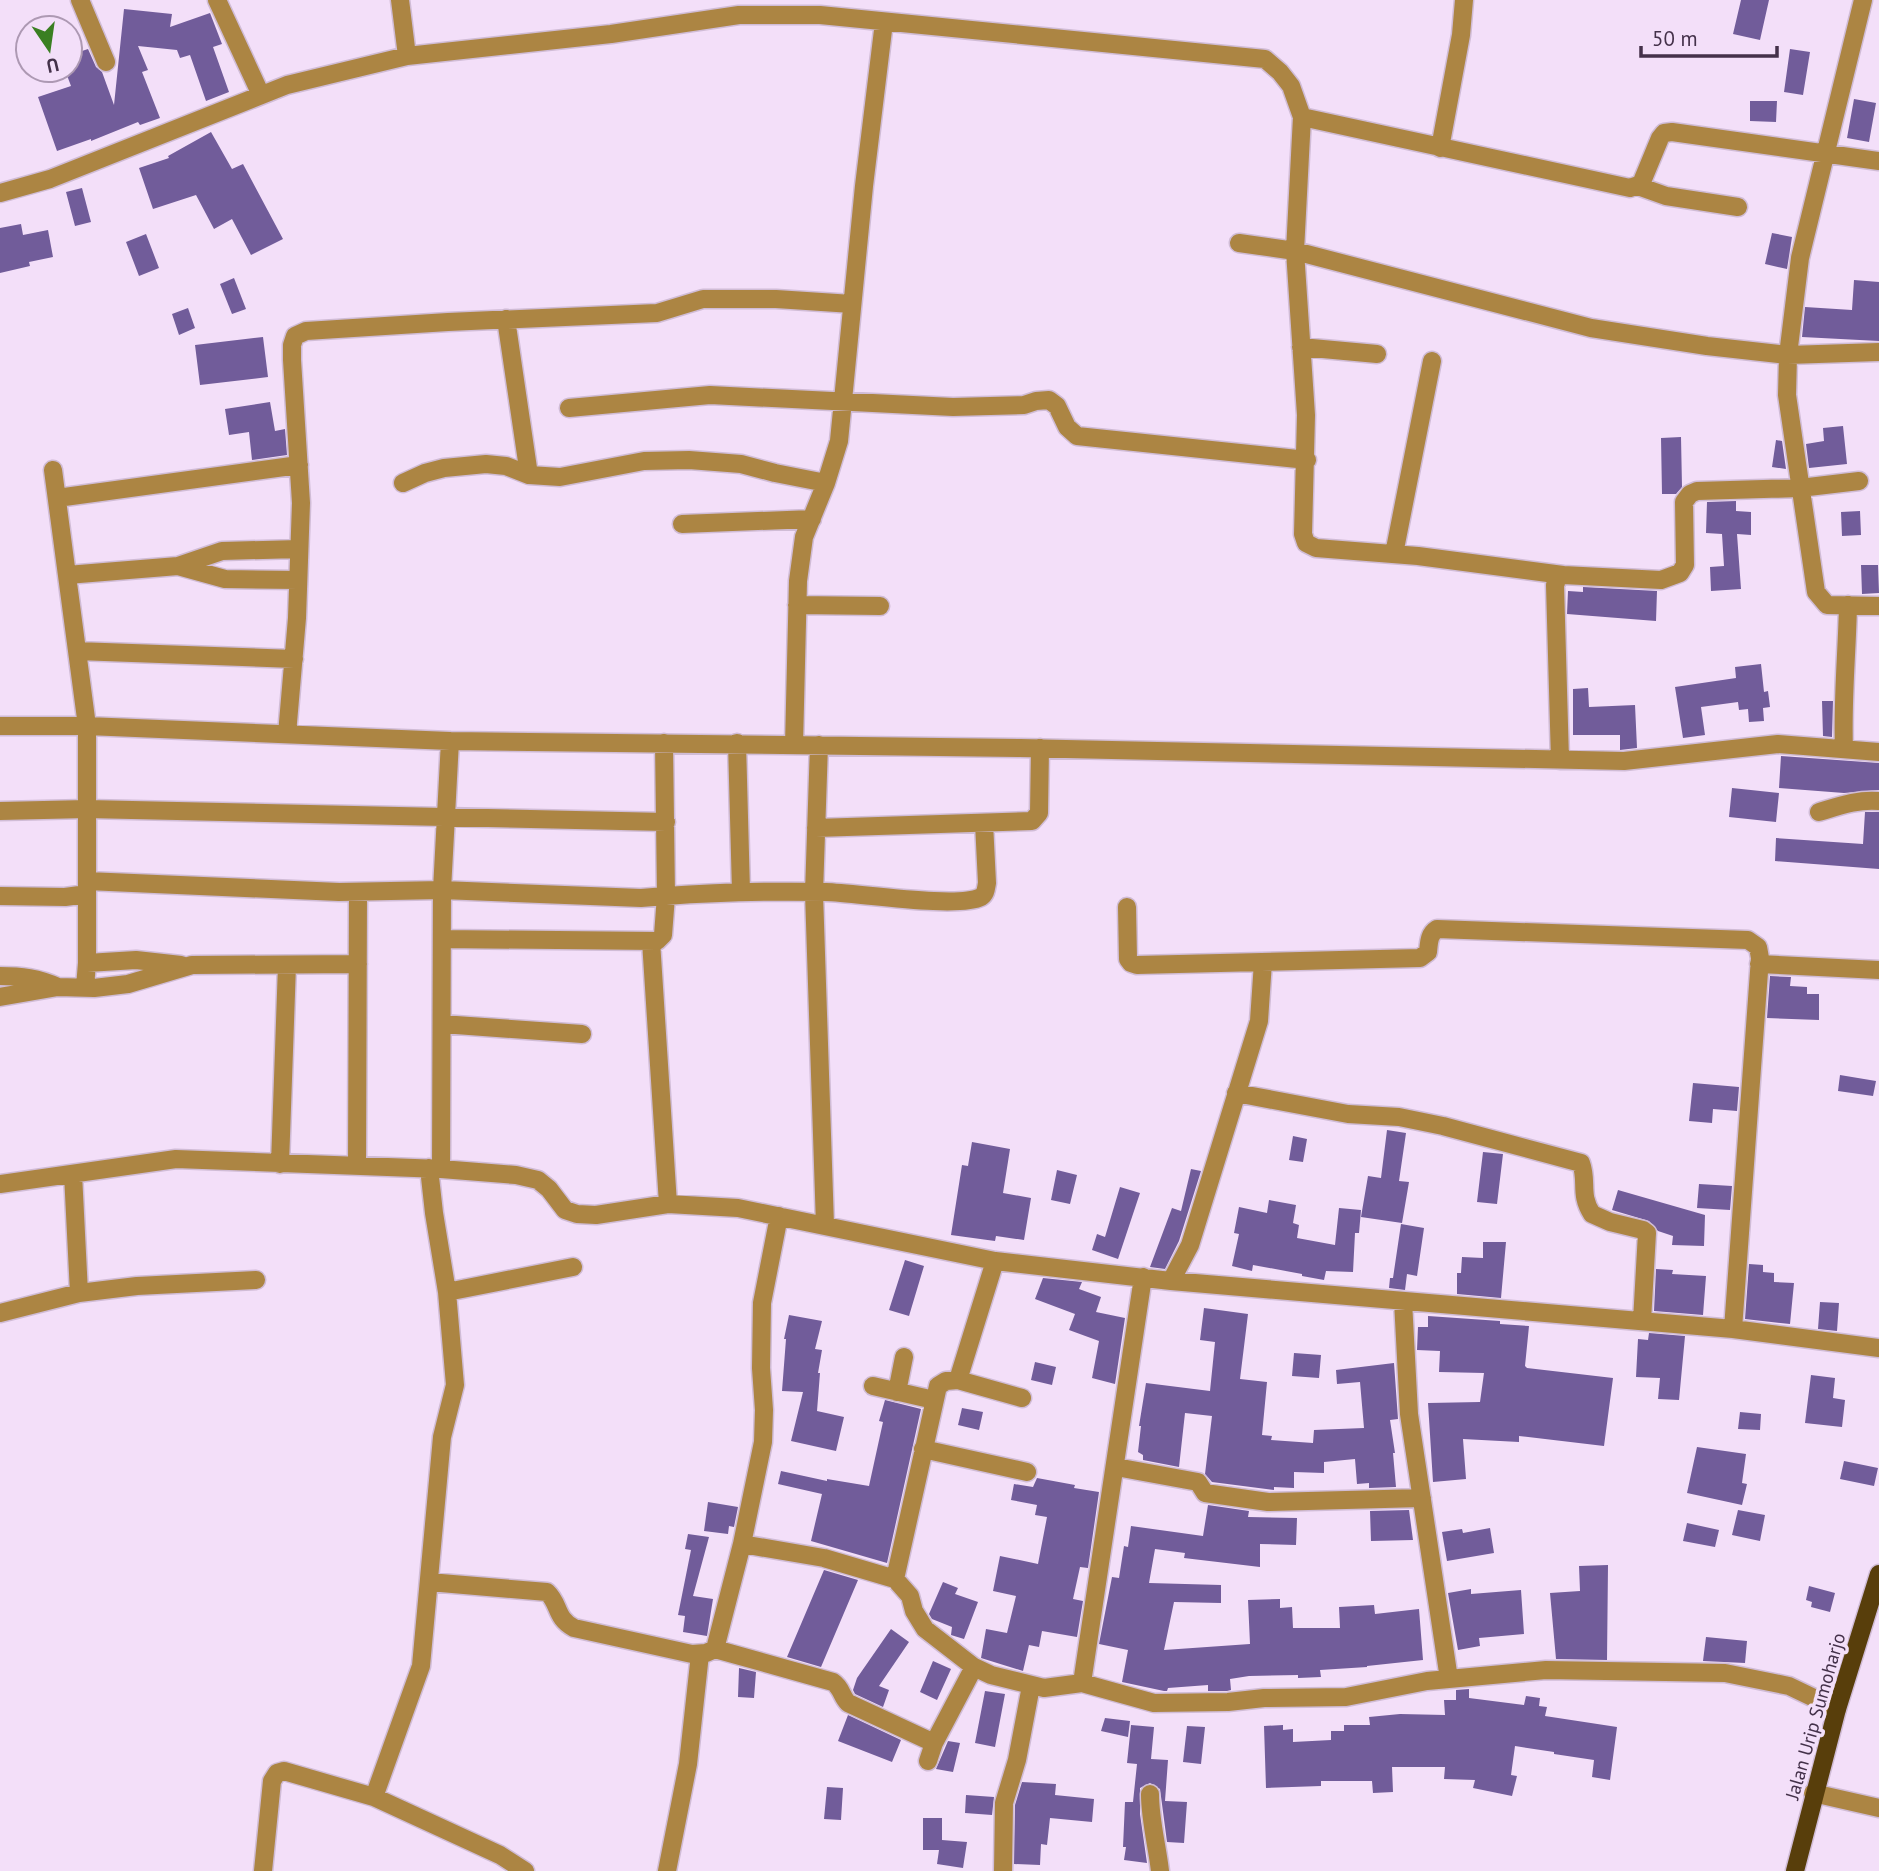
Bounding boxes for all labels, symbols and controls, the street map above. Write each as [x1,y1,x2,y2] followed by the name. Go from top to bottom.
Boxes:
[14,14,84,84] north arrow
[1641,14,1778,58] scale bar
[1652,25,1698,52] text: 50 m
[44,53,61,79] text: U
[1779,1630,1850,1803] street label: Jalan Urip Sumoharjo

